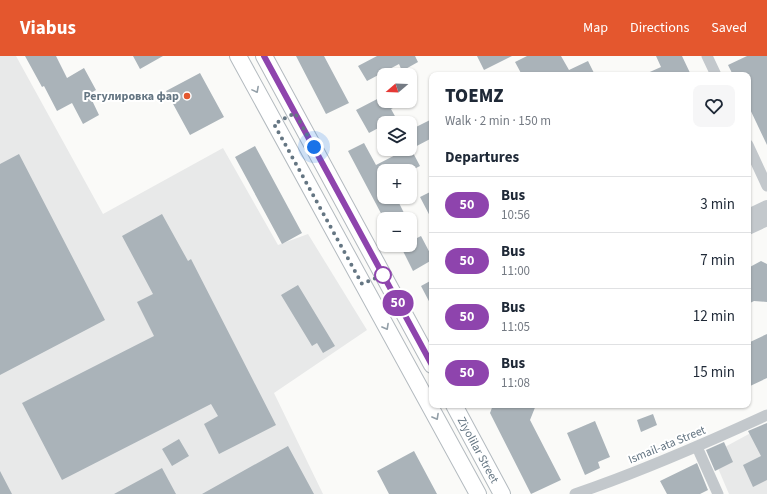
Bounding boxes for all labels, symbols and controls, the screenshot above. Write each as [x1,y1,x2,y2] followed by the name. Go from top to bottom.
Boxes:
[20,15,76,42] text: Viabus
[583,18,608,38] text: Map
[630,18,689,38] text: Directions
[711,18,747,38] text: Saved
[377,68,417,108] north arrow
[377,68,417,252] map controls
[445,83,504,110] text: TOEMZ
[693,85,735,127] button: heart
[251,86,259,94] one-way arrow
[83,88,179,105] place label: Регулировка фар
[182,91,192,101] marker: Регулировка фар
[445,112,551,130] text: Walk · 2 min · 150 m
[377,116,417,156] button: layers
[304,137,324,157] your location
[445,147,519,168] text: Departures
[377,164,417,204] button: +
[501,185,525,206] text: Bus
[700,194,735,215] text: 3 min
[460,195,474,215] text: 50
[501,206,530,224] text: 10:56
[377,212,417,252] button: −
[501,241,525,262] text: Bus
[700,250,735,271] text: 7 min
[460,251,474,271] text: 50
[501,262,530,280] text: 11:00
[374,266,392,284] unlabelled marker
[380,290,416,316] line badge: 50
[391,293,405,313] text: 50
[501,297,525,318] text: Bus
[693,306,735,327] text: 12 min
[460,307,474,327] text: 50
[501,318,530,336] text: 11:05
[382,323,389,330] one-way arrow
[501,353,525,374] text: Bus
[693,362,735,383] text: 15 min
[460,363,474,383] text: 50
[501,374,530,392] text: 11:08
[431,413,438,420] one-way arrow
[453,414,503,486] street label: Ziyolilar Street
[626,422,708,468] street label: Ismail-ata Street

